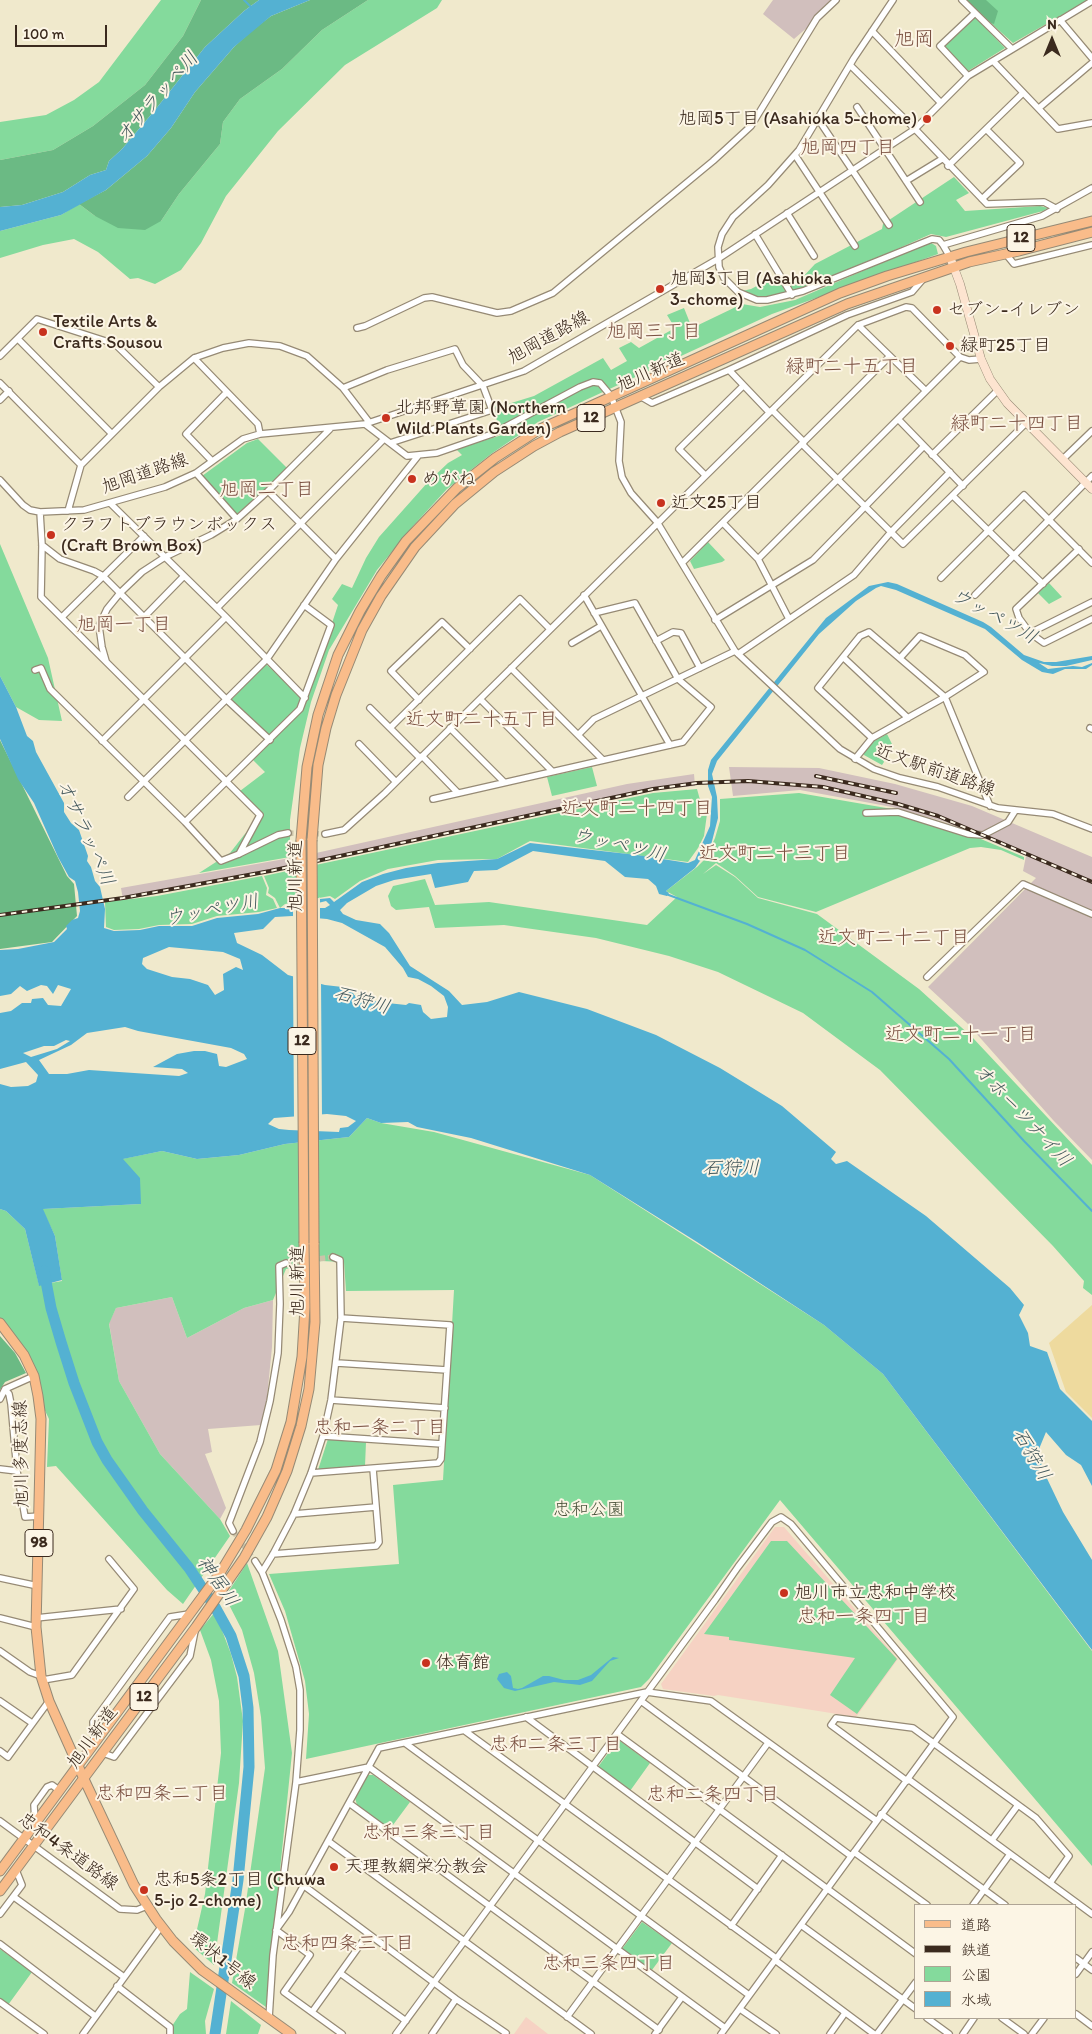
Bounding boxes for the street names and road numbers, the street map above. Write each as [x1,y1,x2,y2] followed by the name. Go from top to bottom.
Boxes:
[1007,224,1035,252] road number: 12
[504,307,594,369] street label: 旭岡道路線
[614,348,688,398] street label: 旭川新道
[577,404,605,432] road number: 12
[99,449,191,499] street label: 旭岡道路線
[872,740,998,802] street label: 近文駅前道路線
[285,840,307,912] street label: 旭川新道
[288,1028,316,1054] road number: 12
[287,1245,309,1317] street label: 旭川新道
[10,1400,34,1508] street label: 旭川多度志線
[25,1530,53,1556] road number: 98
[130,1684,158,1710] road number: 12
[63,1703,123,1773] street label: 旭川新道
[14,1808,122,1896] street label: 忠和4条道路線
[184,1927,260,1995] street label: 環状1号線

